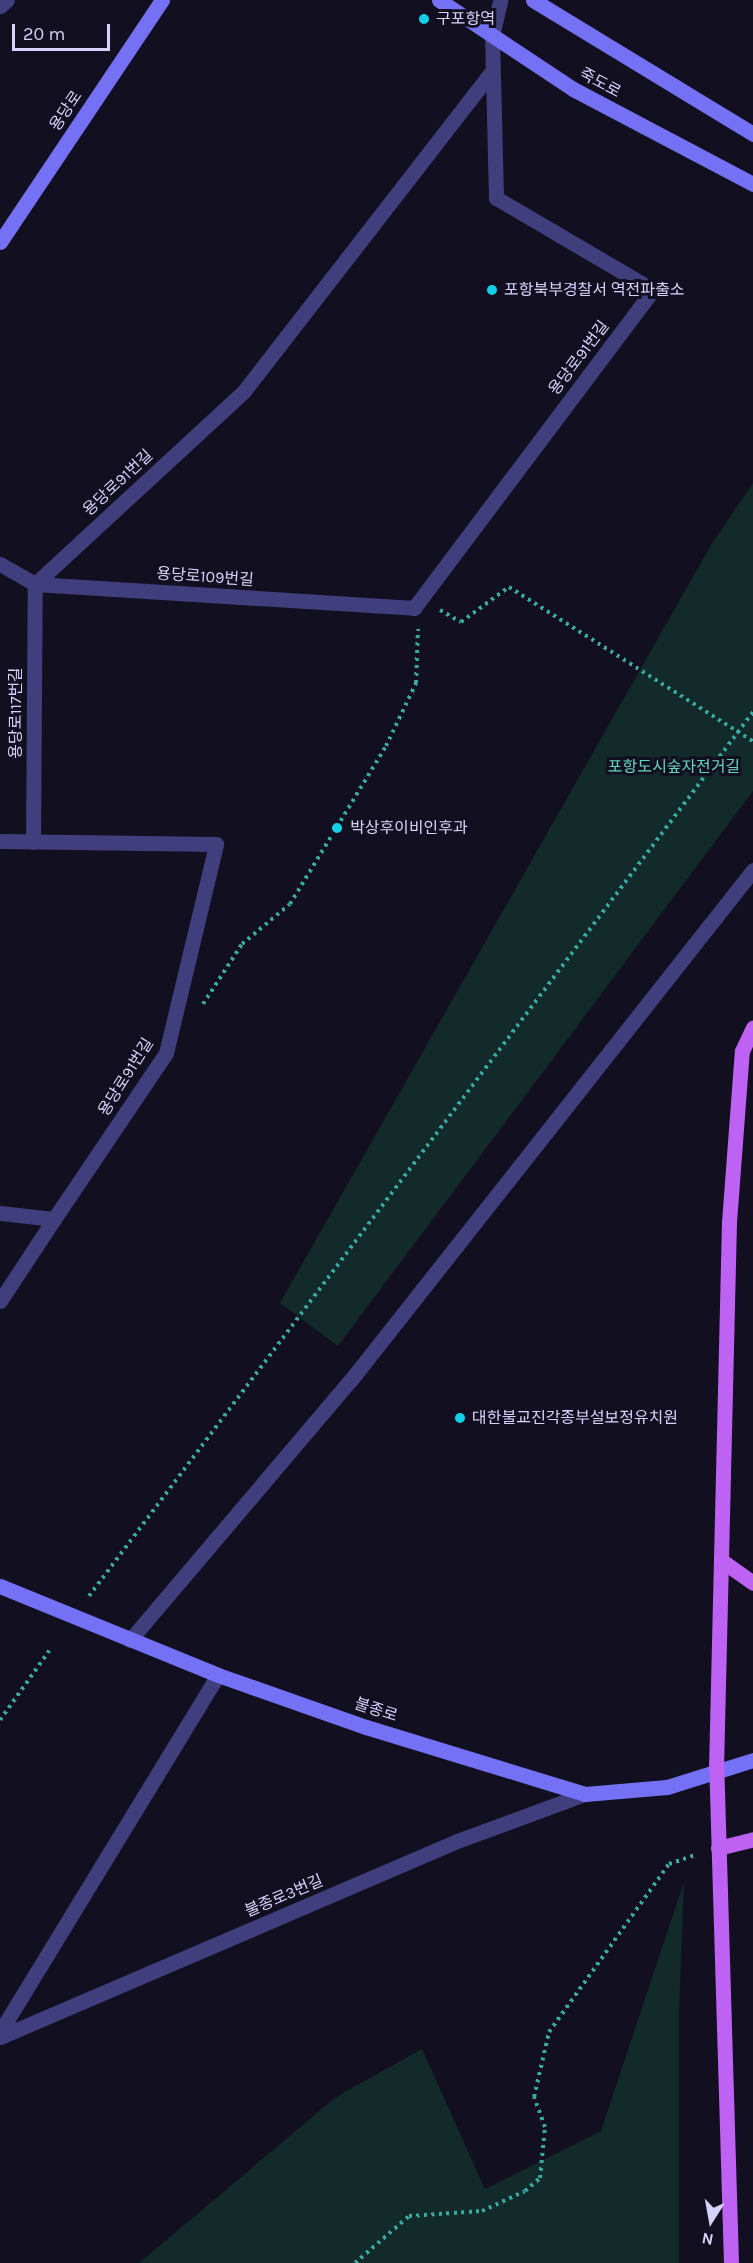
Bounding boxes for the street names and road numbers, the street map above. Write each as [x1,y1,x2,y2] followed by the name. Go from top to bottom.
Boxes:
[576,64,624,102] street label: 죽도로
[46,87,86,135] street label: 용당로
[545,317,613,399] street label: 용당로91번길
[79,446,157,520] street label: 용당로91번길
[156,564,254,590] street label: 용당로109번길
[6,667,26,759] street label: 용당로117번길
[94,1035,158,1119] street label: 용당로91번길
[352,1694,400,1726] street label: 불종로
[242,1871,326,1921] street label: 불종로3번길

